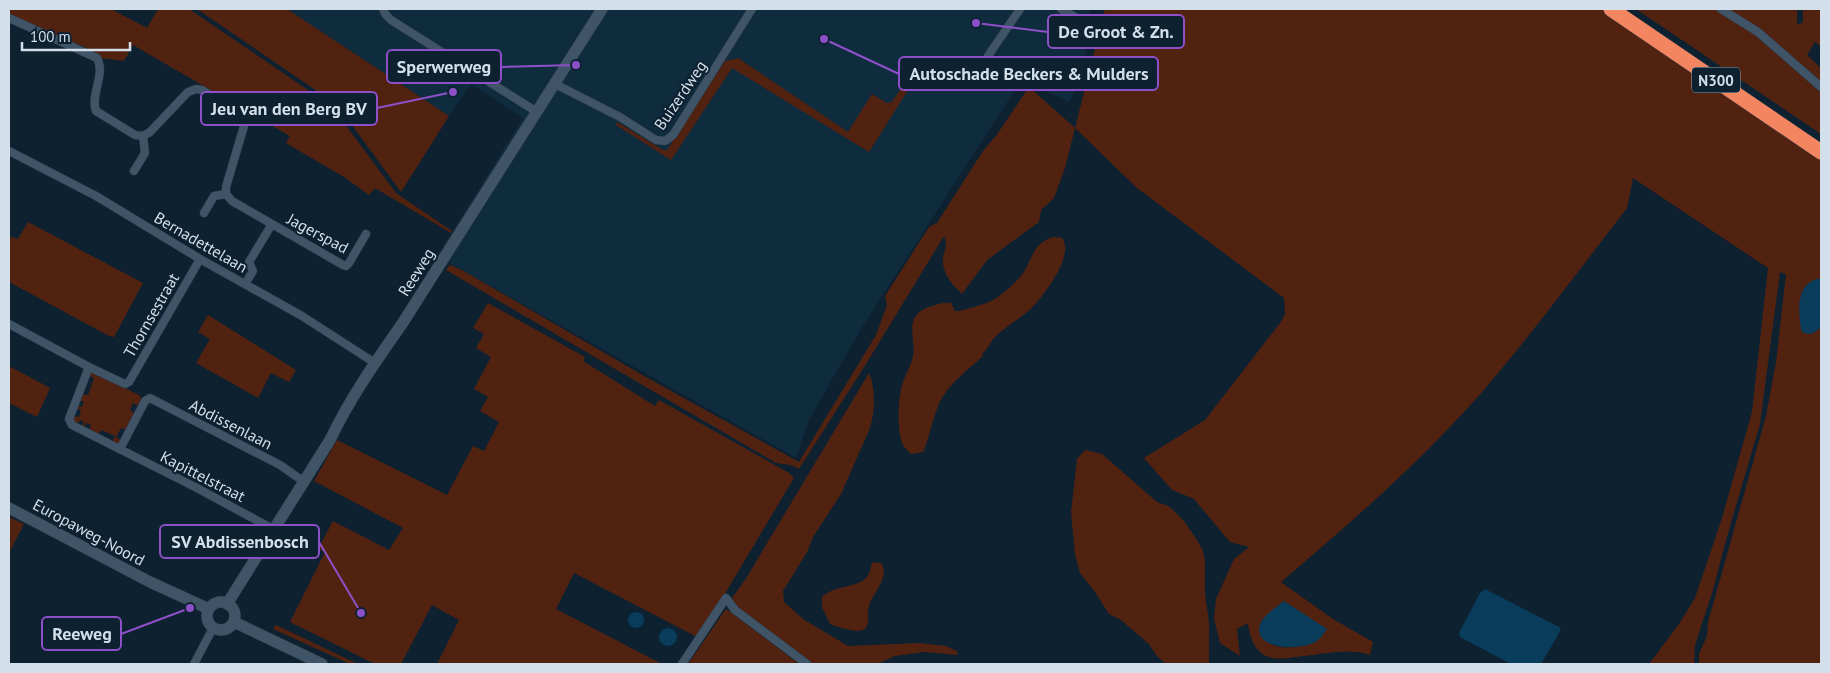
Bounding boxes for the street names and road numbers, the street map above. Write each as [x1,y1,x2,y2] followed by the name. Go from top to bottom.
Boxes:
[649,56,711,134] street label: Buizerdweg
[1692,68,1740,92] road number: N300
[151,207,251,277] street label: Bernadettelaan
[283,208,352,257] street label: Jagerspad
[394,244,438,300] street label: Reeweg
[119,269,183,361] street label: Thornsestraat
[186,395,276,453] street label: Abdissenlaan
[157,446,249,506] street label: Kapittelstraat
[30,494,148,570] street label: Europaweg-Noord

